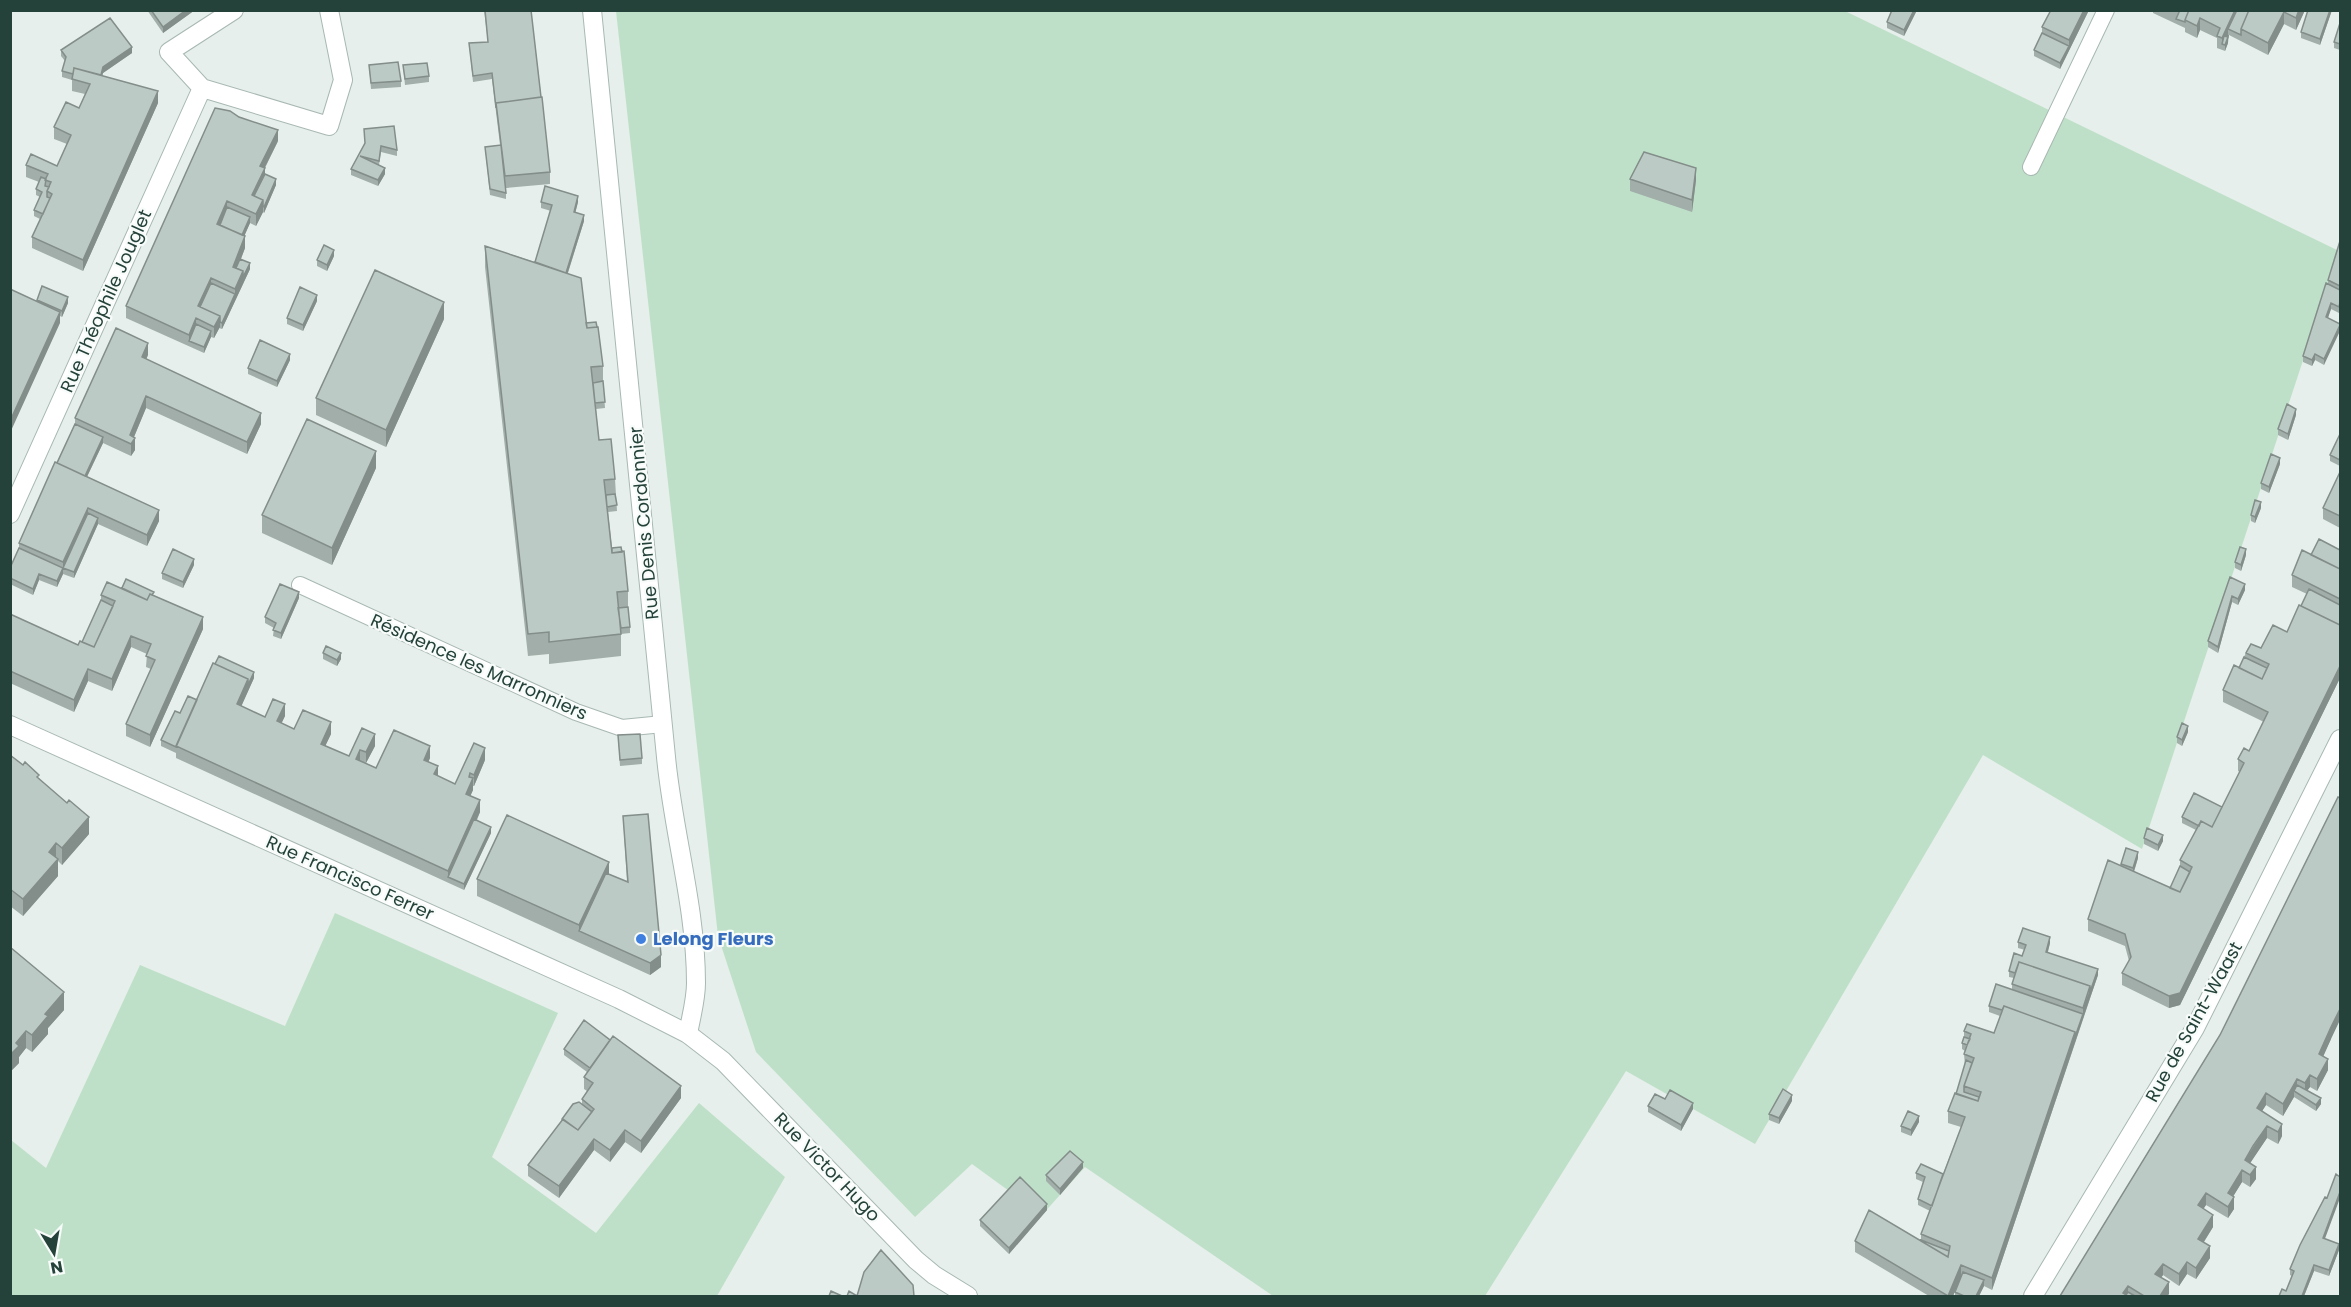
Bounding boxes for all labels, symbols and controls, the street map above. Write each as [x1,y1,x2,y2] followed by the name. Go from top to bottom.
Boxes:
[54,205,157,396] street label: Rue Théophile Jouglet
[623,425,664,621] street label: Rue Denis Cordonnier
[367,607,592,726] street label: Résidence les Marronniers
[262,829,438,926] street label: Rue Francisco Ferrer
[653,926,774,951] place label: Lelong Fleurs
[634,932,648,946] marker: Lelong Fleurs
[2139,937,2248,1106] street label: Rue de Saint-Waast
[769,1106,886,1227] street label: Rue Victor Hugo
[24,1223,84,1283] north arrow
[49,1255,65,1280] text: N

